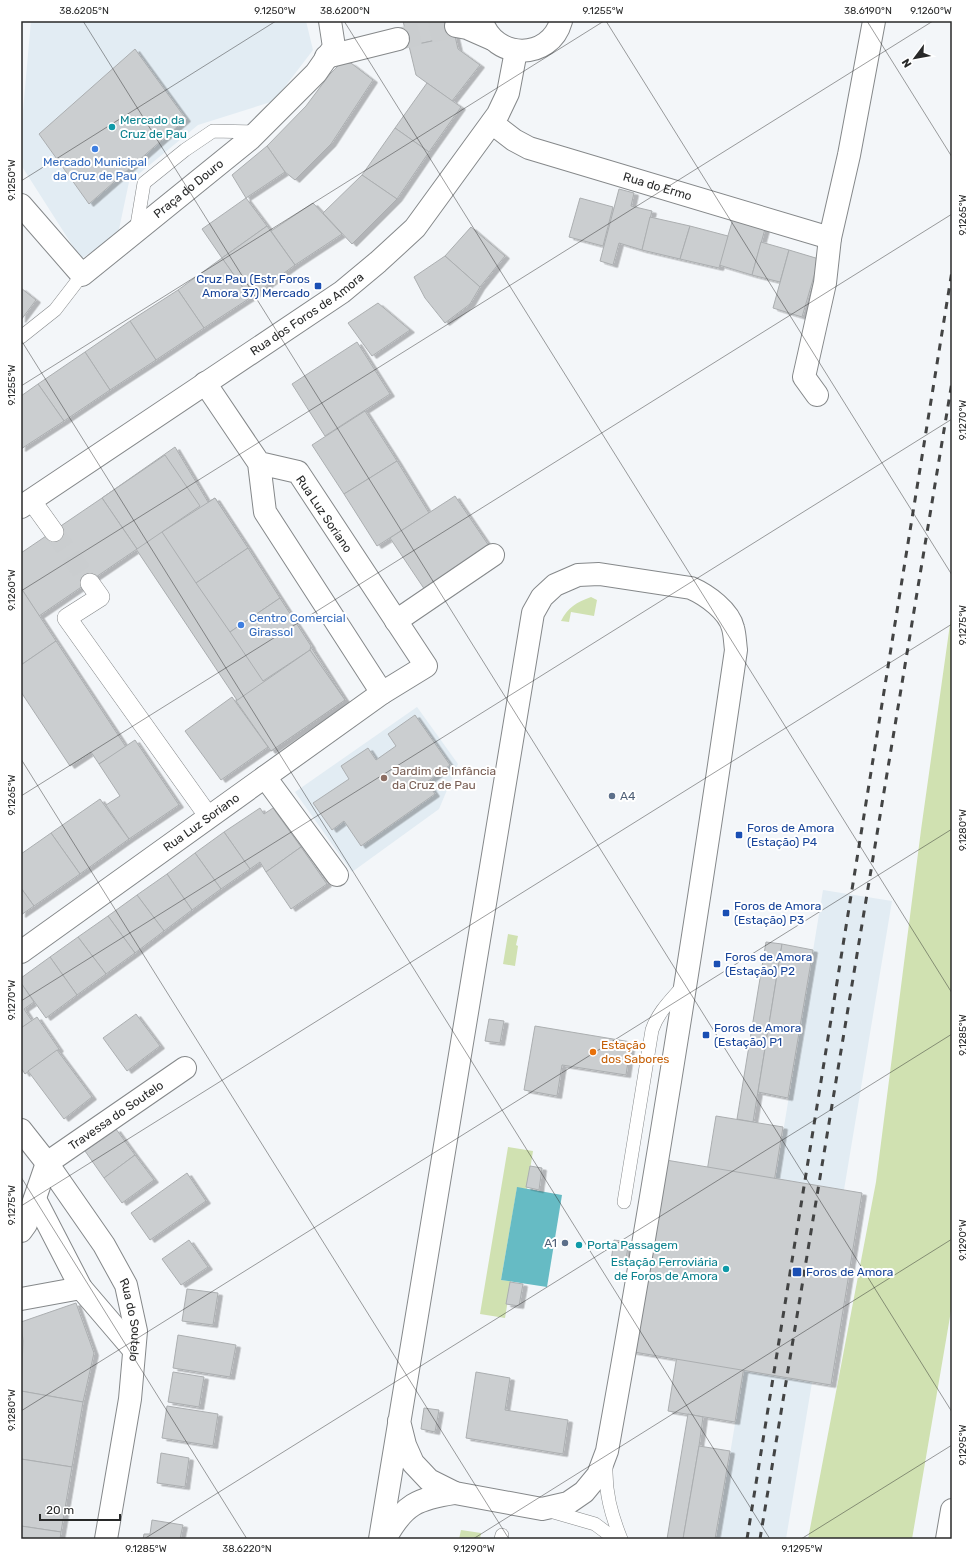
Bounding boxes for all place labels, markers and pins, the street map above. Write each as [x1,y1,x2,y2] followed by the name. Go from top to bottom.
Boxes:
[120,113,187,141] place label: Mercado da Cruz de Pau
[107,122,117,132] marker: Mercado da Cruz de Pau
[90,144,100,154] marker: Mercado Municipal da Cruz de Pau
[43,155,147,183] place label: Mercado Municipal da Cruz de Pau
[196,272,310,300] place label: Cruz Pau (Estr Foros Amora 37) Mercado
[313,281,323,291] marker: Cruz Pau (Estr Foros Amora 37) Mercado
[249,611,346,639] place label: Centro Comercial Girassol
[236,620,246,630] marker: Centro Comercial Girassol
[392,764,496,792] place label: Jardim de Infância da Cruz de Pau
[379,773,389,783] marker: Jardim de Infância da Cruz de Pau
[620,789,636,803] place label: A4
[607,791,617,801] marker: A4
[747,821,834,849] place label: Foros de Amora (Estação) P4
[734,830,744,840] marker: Foros de Amora (Estação) P4
[734,899,821,927] place label: Foros de Amora (Estação) P3
[721,908,731,918] marker: Foros de Amora (Estação) P3
[725,950,812,978] place label: Foros de Amora (Estação) P2
[712,959,722,969] marker: Foros de Amora (Estação) P2
[714,1021,801,1049] place label: Foros de Amora (Estação) P1
[701,1030,711,1040] marker: Foros de Amora (Estação) P1
[601,1038,670,1066] place label: Estação dos Sabores
[588,1047,598,1057] marker: Estação dos Sabores
[544,1236,557,1250] place label: A1
[560,1238,570,1248] marker: A1
[587,1238,678,1252] place label: Porta Passagem
[574,1240,584,1250] marker: Porta Passagem
[611,1255,718,1283] place label: Estação Ferroviária de Foros de Amora
[721,1264,731,1274] marker: Estação Ferroviária de Foros de Amora
[806,1265,893,1279] place label: Foros de Amora
[791,1266,803,1278] marker: Foros de Amora

